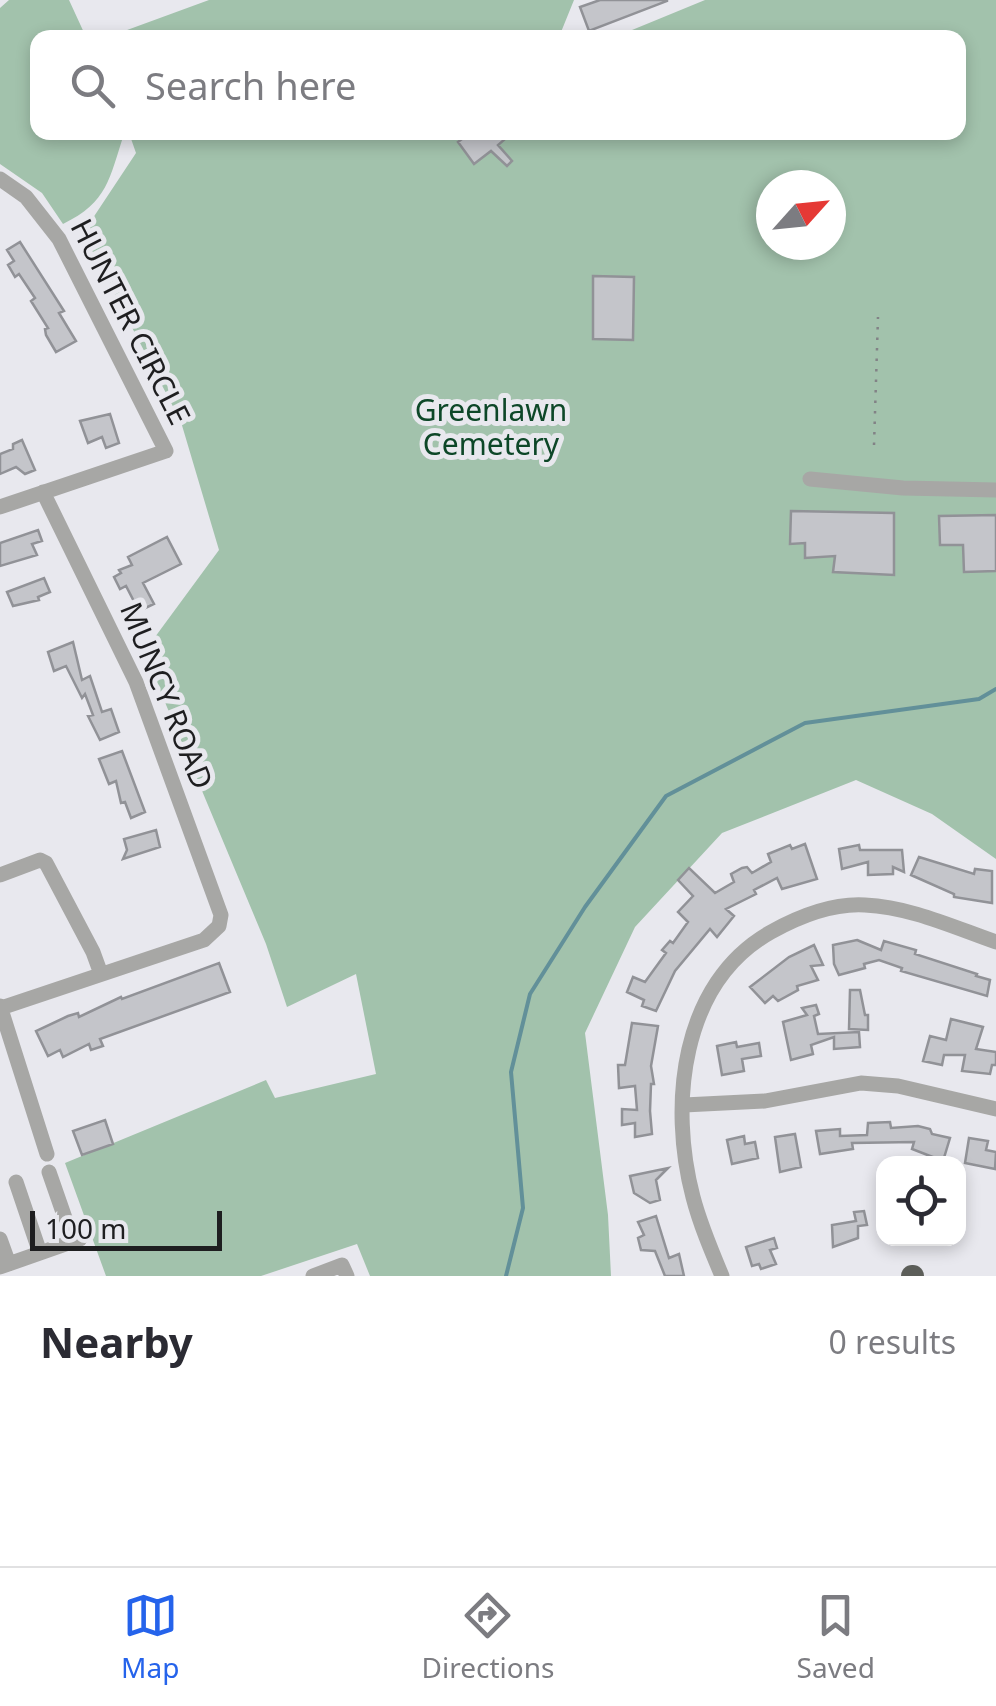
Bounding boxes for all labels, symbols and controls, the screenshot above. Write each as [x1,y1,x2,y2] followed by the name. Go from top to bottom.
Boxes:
[30,30,966,140] search box
[65,58,120,113] icon: search
[145,59,356,111] text: Search here
[756,170,846,260] north arrow
[62,211,201,431] street label: HUNTER CIRCLE
[415,389,567,464] park label: Greenlawn Cemetery
[111,596,224,795] street label: MUNCY ROAD
[876,1156,966,1246] map controls
[876,1156,966,1246] button: locate
[30,1206,222,1250] scale bar
[45,1209,127,1247] text: 100 m
[40,1313,193,1370] text: Nearby
[829,1320,956,1363] text: 0 results
[121,1588,179,1686] tab: Map
[422,1588,554,1686] tab: Directions
[797,1588,875,1686] tab: Saved

